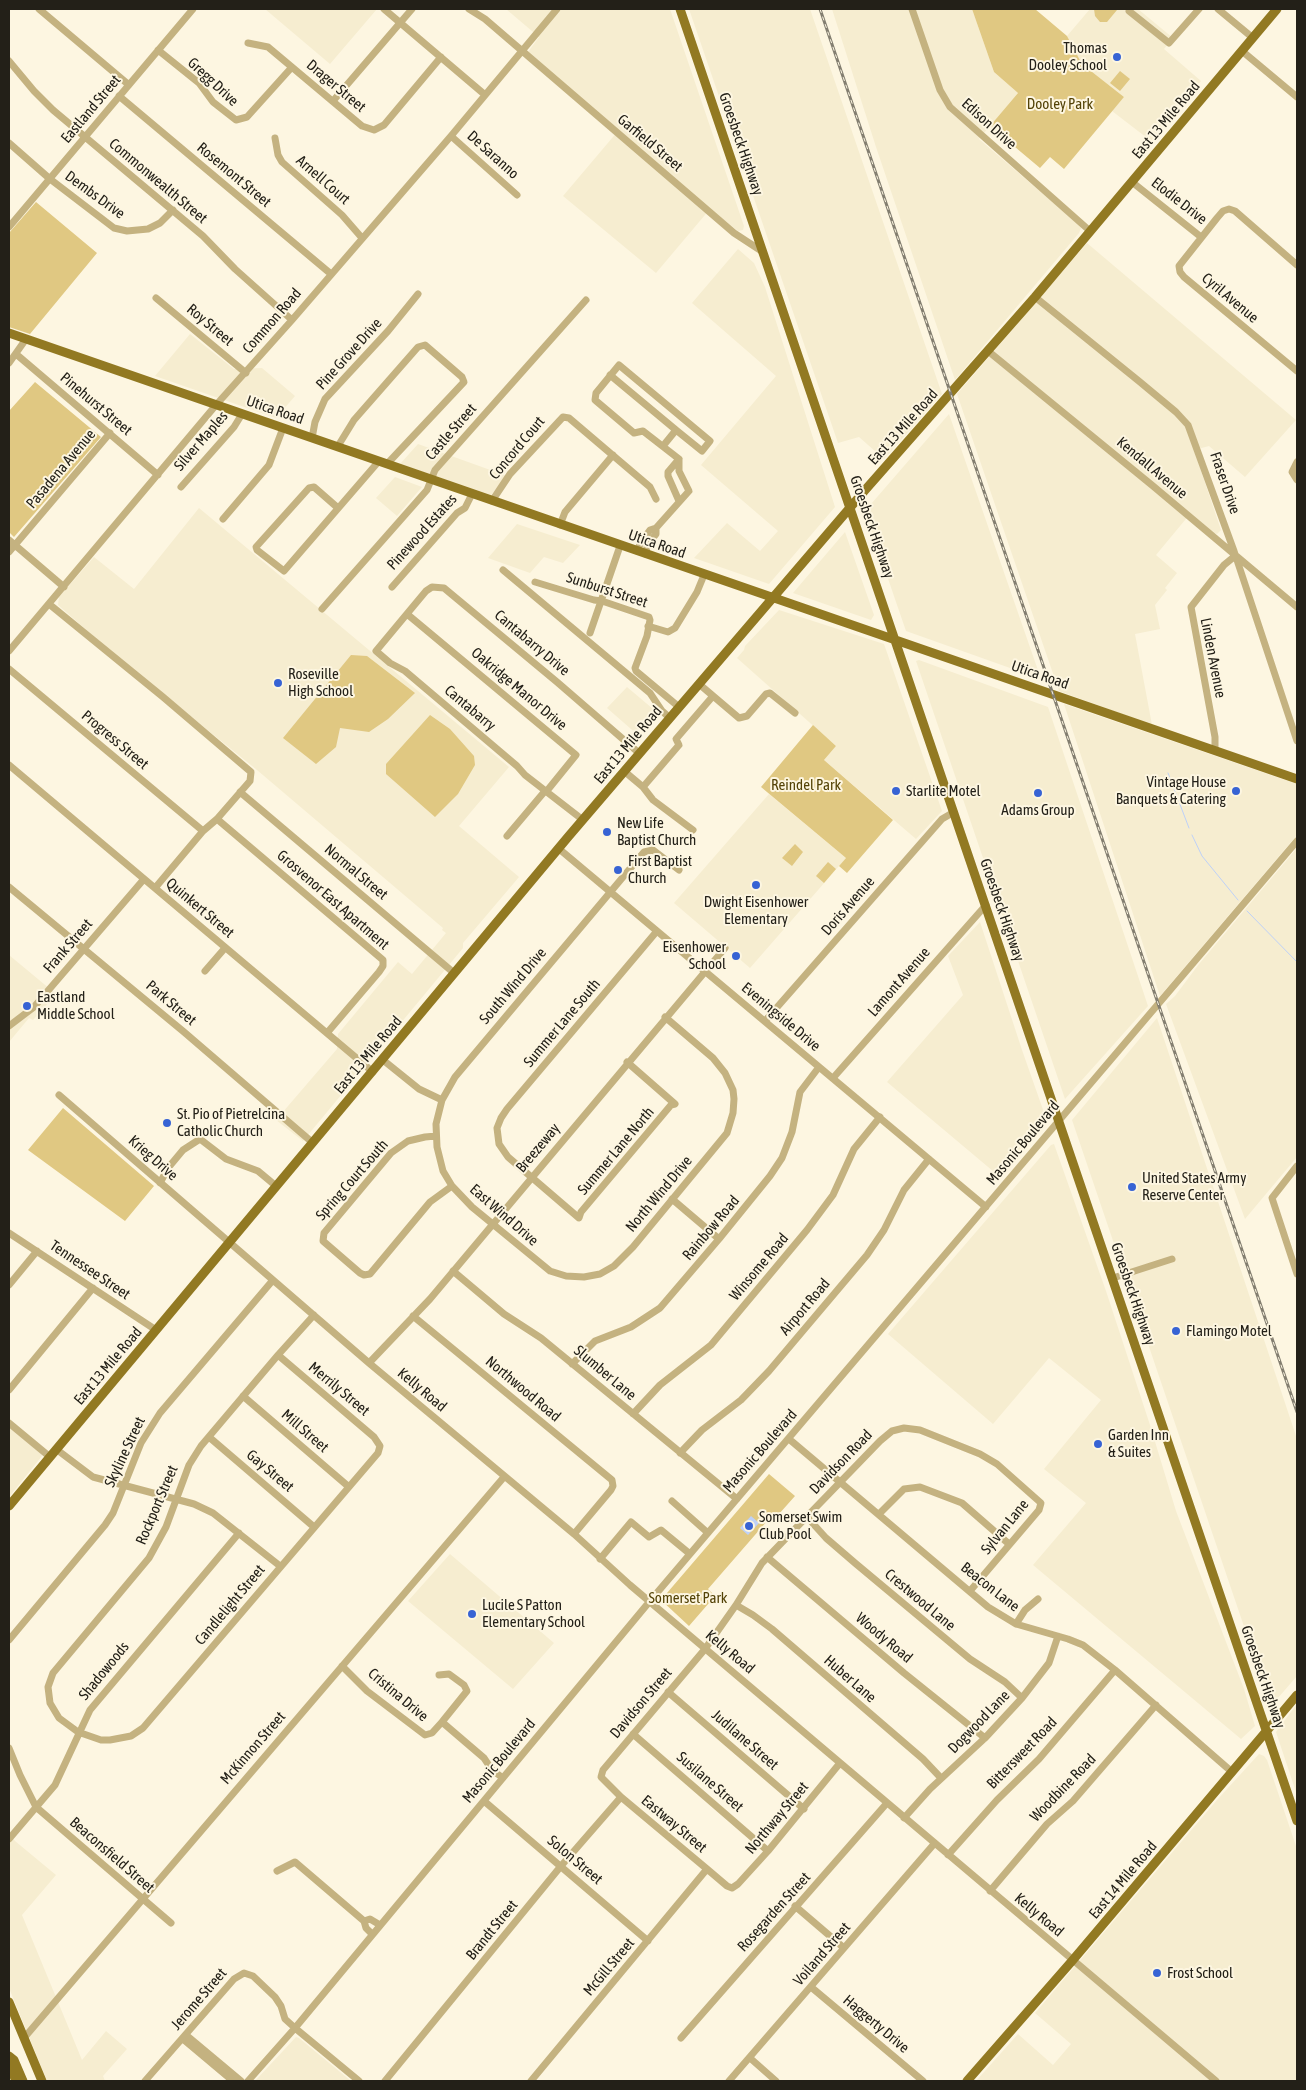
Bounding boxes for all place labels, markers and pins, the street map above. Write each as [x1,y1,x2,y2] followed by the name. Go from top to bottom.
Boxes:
[1029,39,1107,74] place label: Thomas Dooley School
[1111,51,1123,63] marker: Thomas Dooley School
[288,665,353,700] place label: Roseville High School
[272,677,284,689] marker: Roseville High School
[1116,773,1226,808] place label: Vintage House Banquets & Catering
[906,782,981,800] place label: Starlite Motel
[890,785,902,797] marker: Starlite Motel
[1230,785,1242,797] marker: Vintage House Banquets & Catering
[1032,787,1044,799] marker: Adams Group
[1001,801,1075,819] place label: Adams Group
[617,814,696,849] place label: New Life Baptist Church
[601,826,613,838] marker: New Life Baptist Church
[628,852,692,887] place label: First Baptist Church
[612,864,624,876] marker: First Baptist Church
[750,879,762,891] marker: Dwight Eisenhower Elementary
[704,893,808,928] place label: Dwight Eisenhower Elementary
[663,938,726,973] place label: Eisenhower School
[730,950,742,962] marker: Eisenhower School
[37,988,115,1023] place label: Eastland Middle School
[21,1000,33,1012] marker: Eastland Middle School
[177,1105,285,1140] place label: St. Pio of Pietrelcina Catholic Church
[161,1117,173,1129] marker: St. Pio of Pietrelcina Catholic Church
[1142,1169,1246,1204] place label: United States Army Reserve Center
[1126,1181,1138,1193] marker: United States Army Reserve Center
[1186,1322,1272,1340] place label: Flamingo Motel
[1170,1325,1182,1337] marker: Flamingo Motel
[1108,1426,1169,1461] place label: Garden Inn & Suites
[1092,1438,1104,1450] marker: Garden Inn & Suites
[759,1508,842,1543] place label: Somerset Swim Club Pool
[743,1520,755,1532] marker: Somerset Swim Club Pool
[482,1596,585,1631] place label: Lucile S Patton Elementary School
[466,1608,478,1620] marker: Lucile S Patton Elementary School
[1167,1964,1233,1982] place label: Frost School
[1151,1967,1163,1979] marker: Frost School

